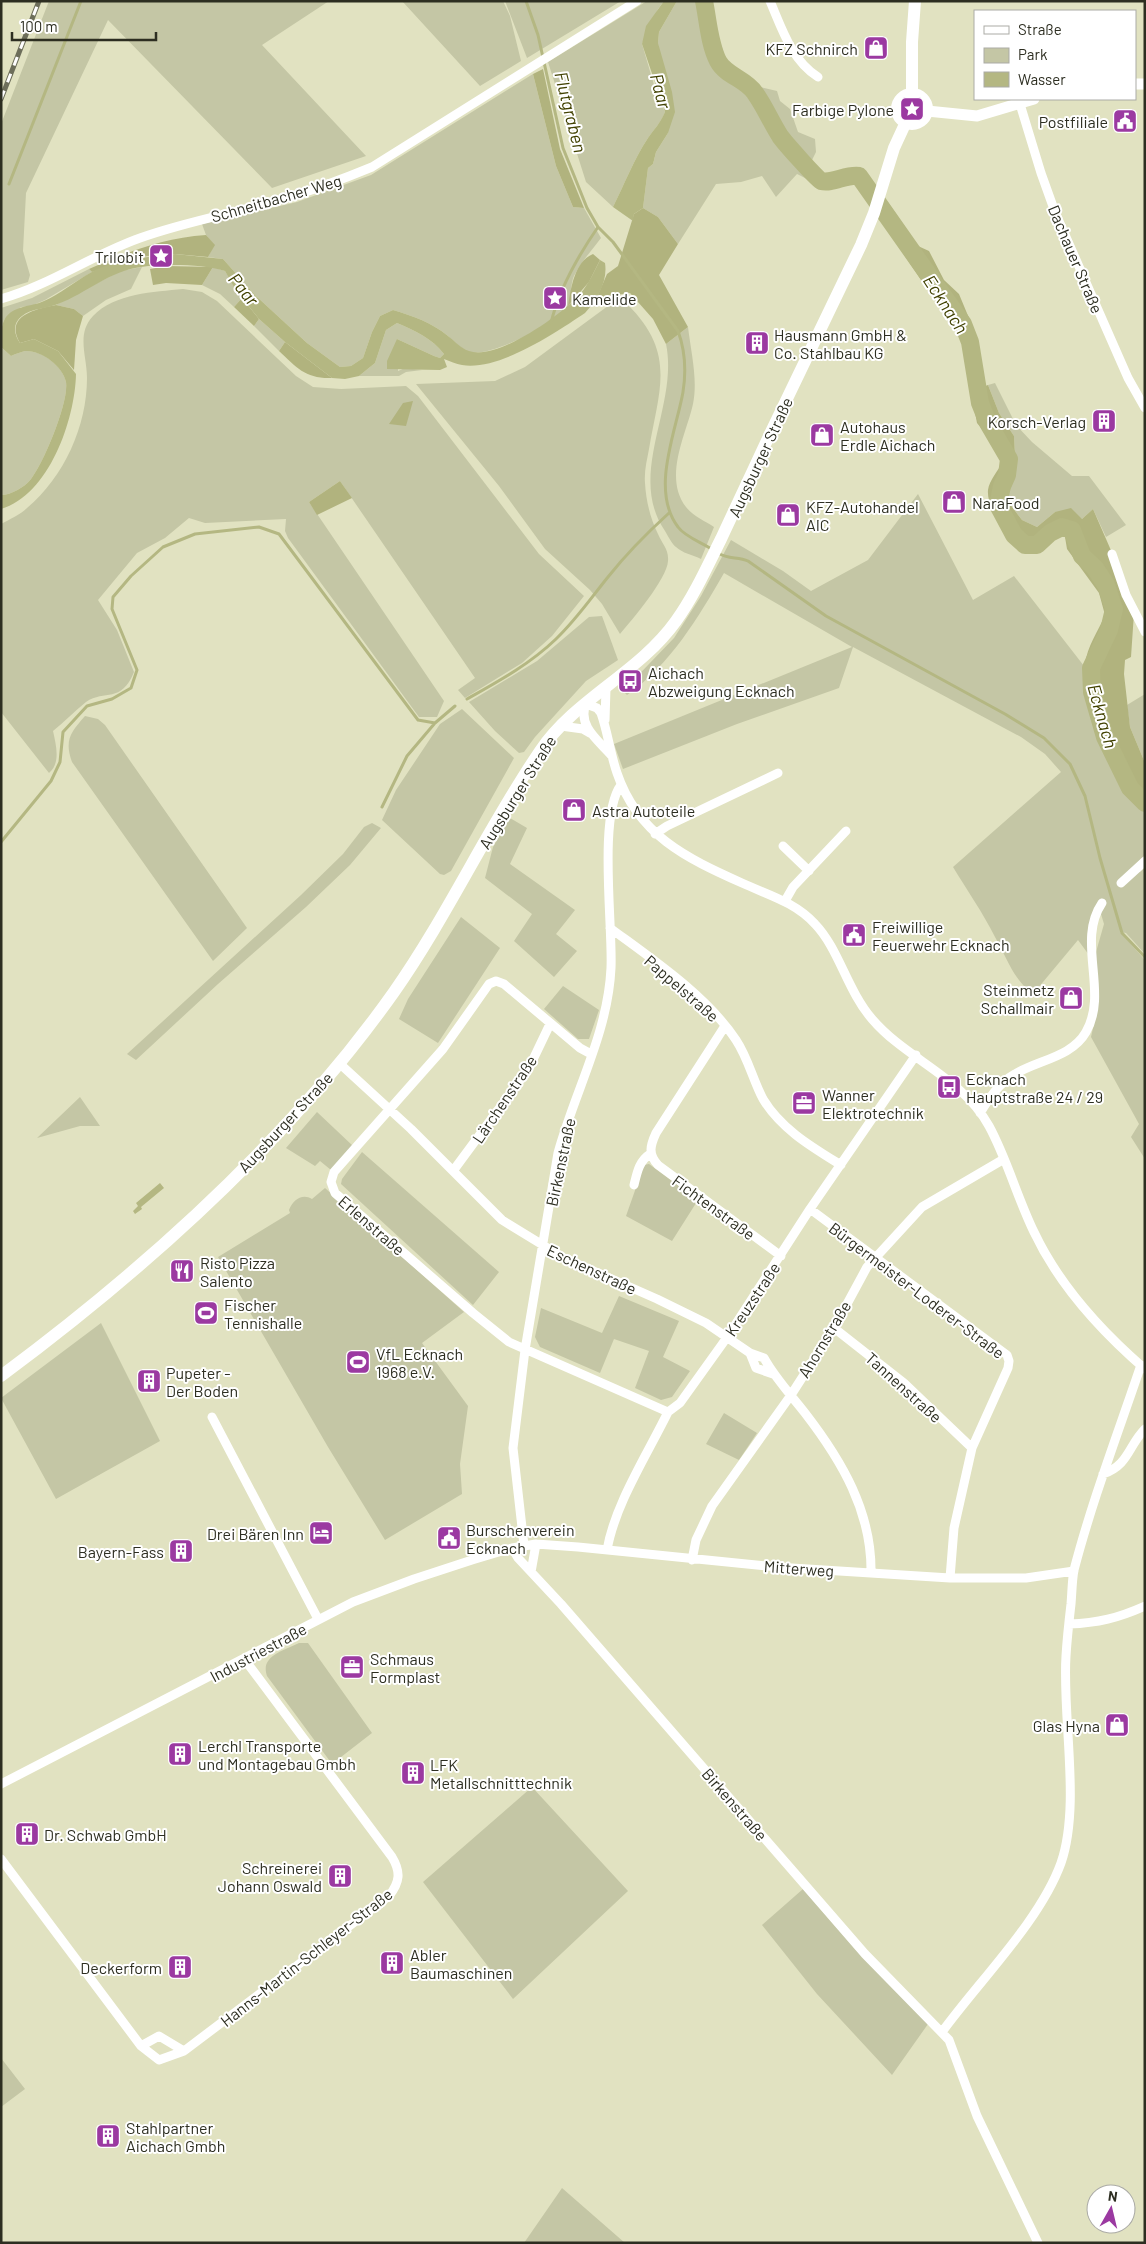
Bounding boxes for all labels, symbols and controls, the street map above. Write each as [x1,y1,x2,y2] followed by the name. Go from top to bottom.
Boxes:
[12,10,156,42] scale bar
[974,10,1136,100] legend
[20,17,58,35] text: 100 m
[1018,20,1062,38] text: Straße
[863,35,889,61] shop icon: KFZ Schnirch
[765,39,858,58] place label: KFZ Schnirch
[1018,45,1048,63] text: Park
[550,69,592,155] water label: Flutgraben
[1018,70,1066,88] text: Wasser
[646,71,676,112] water label: Paar
[899,96,925,122] place icon: Farbige Pylone
[792,100,894,119] place label: Farbige Pylone
[1112,108,1138,134] public building icon: Postfiliale
[1039,112,1108,131] place label: Postfiliale
[209,170,343,226] street label: Schneitbacher Weg
[1045,202,1107,316] street label: Dachauer Straße
[148,243,174,269] place icon: Trilobit
[95,247,144,266] place label: Trilobit
[224,268,264,310] water label: Paar
[919,270,973,338] water label: Ecknach
[542,285,568,311] place icon: Kamelide
[572,289,637,308] place label: Kamelide
[774,325,907,362] place label: Hausmann GmbH & Co. Stahlbau KG
[744,330,770,356] building icon: Hausmann GmbH & Co. Stahlbau KG
[724,394,796,520] street label: Augsburger Straße
[1091,408,1117,434] building icon: Korsch-Verlag
[988,412,1086,431] place label: Korsch-Verlag
[840,417,935,454] place label: Autohaus Erdle Aichach
[809,422,835,448] shop icon: Autohaus Erdle Aichach
[941,489,967,515] shop icon: NaraFood
[972,493,1040,512] place label: NaraFood
[806,497,919,534] place label: KFZ-Autohandel AIC
[775,502,801,528] shop icon: KFZ-Autohandel AIC
[648,663,795,700] place label: Aichach Abzweigung Ecknach
[617,668,643,694] bus stop icon: Aichach Abzweigung Ecknach
[1083,681,1123,751] water label: Ecknach
[474,732,560,852] street label: Augsburger Straße
[561,797,587,823] shop icon: Astra Autoteile
[592,801,695,820] place label: Astra Autoteile
[872,917,1010,954] place label: Freiwillige Feuerwehr Ecknach
[841,922,867,948] public building icon: Freiwillige Feuerwehr Ecknach
[641,951,723,1025] street label: Pappelstraße
[981,980,1054,1017] place label: Steinmetz Schallmair
[1058,985,1084,1011] shop icon: Steinmetz Schallmair
[468,1051,540,1147] street label: Lärchenstraße
[234,1068,336,1176] street label: Augsburger Straße
[966,1069,1103,1106] place label: Ecknach Hauptstraße 24 / 29
[936,1074,962,1100] bus stop icon: Ecknach Hauptstraße 24 / 29
[822,1085,924,1122] place label: Wanner Elektrotechnik
[791,1090,817,1116] office icon: Wanner Elektrotechnik
[541,1116,579,1208] street label: Birkenstraße
[669,1171,759,1243] street label: Fichtenstraße
[335,1191,409,1259] street label: Erlenstraße
[826,1218,1008,1362] street label: Bürgermeister-Loderer-Straße
[544,1240,640,1298] street label: Eschenstraße
[200,1253,275,1290] place label: Risto Pizza Salento
[169,1258,195,1284] restaurant icon: Risto Pizza Salento
[720,1259,784,1339] street label: Kreuzstraße
[224,1295,302,1332] place label: Fischer Tennishalle
[794,1297,854,1381] street label: Ahornstraße
[193,1300,219,1326] sports icon: Fischer Tennishalle
[376,1344,463,1381] place label: VfL Ecknach 1968 e.V.
[862,1348,946,1426] street label: Tannenstraße
[345,1349,371,1375] sports icon: VfL Ecknach 1968 e.V.
[166,1363,238,1400] place label: Pupeter - Der Boden
[136,1368,162,1394] building icon: Pupeter - Der Boden
[308,1520,334,1546] hotel icon: Drei Bären Inn
[466,1520,575,1557] place label: Burschenverein Ecknach
[207,1524,304,1543] place label: Drei Bären Inn
[436,1525,462,1551] public building icon: Burschenverein Ecknach
[168,1538,194,1564] building icon: Bayern-Fass
[78,1542,164,1561] place label: Bayern-Fass
[763,1556,835,1580] street label: Mitterweg
[206,1619,310,1685] street label: Industriestraße
[370,1649,440,1686] place label: Schmaus Formplast
[339,1654,365,1680] office icon: Schmaus Formplast
[1104,1712,1130,1738] shop icon: Glas Hyna
[1033,1716,1100,1735] place label: Glas Hyna
[198,1736,356,1773] place label: Lerchl Transporte und Montagebau Gmbh
[167,1741,193,1767] building icon: Lerchl Transporte und Montagebau Gmbh
[430,1755,572,1792] place label: LFK Metallschnitttechnik
[400,1760,426,1786] building icon: LFK Metallschnitttechnik
[698,1764,772,1844] street label: Birkenstraße
[14,1821,40,1847] building icon: Dr. Schwab GmbH
[44,1825,167,1844] place label: Dr. Schwab GmbH
[218,1858,322,1895] place label: Schreinerei Johann Oswald
[327,1863,353,1889] building icon: Schreinerei Johann Oswald
[216,1884,396,2030] street label: Hanns-Martin-Schleyer-Straße
[410,1945,512,1982] place label: Abler Baumaschinen
[379,1950,405,1976] building icon: Abler Baumaschinen
[167,1954,193,1980] building icon: Deckerform
[80,1958,162,1977] place label: Deckerform
[126,2118,225,2155] place label: Stahlpartner Aichach Gmbh
[95,2123,121,2149] building icon: Stahlpartner Aichach Gmbh
[1086,2184,1136,2234] north arrow
[1107,2187,1119,2205] text: N

